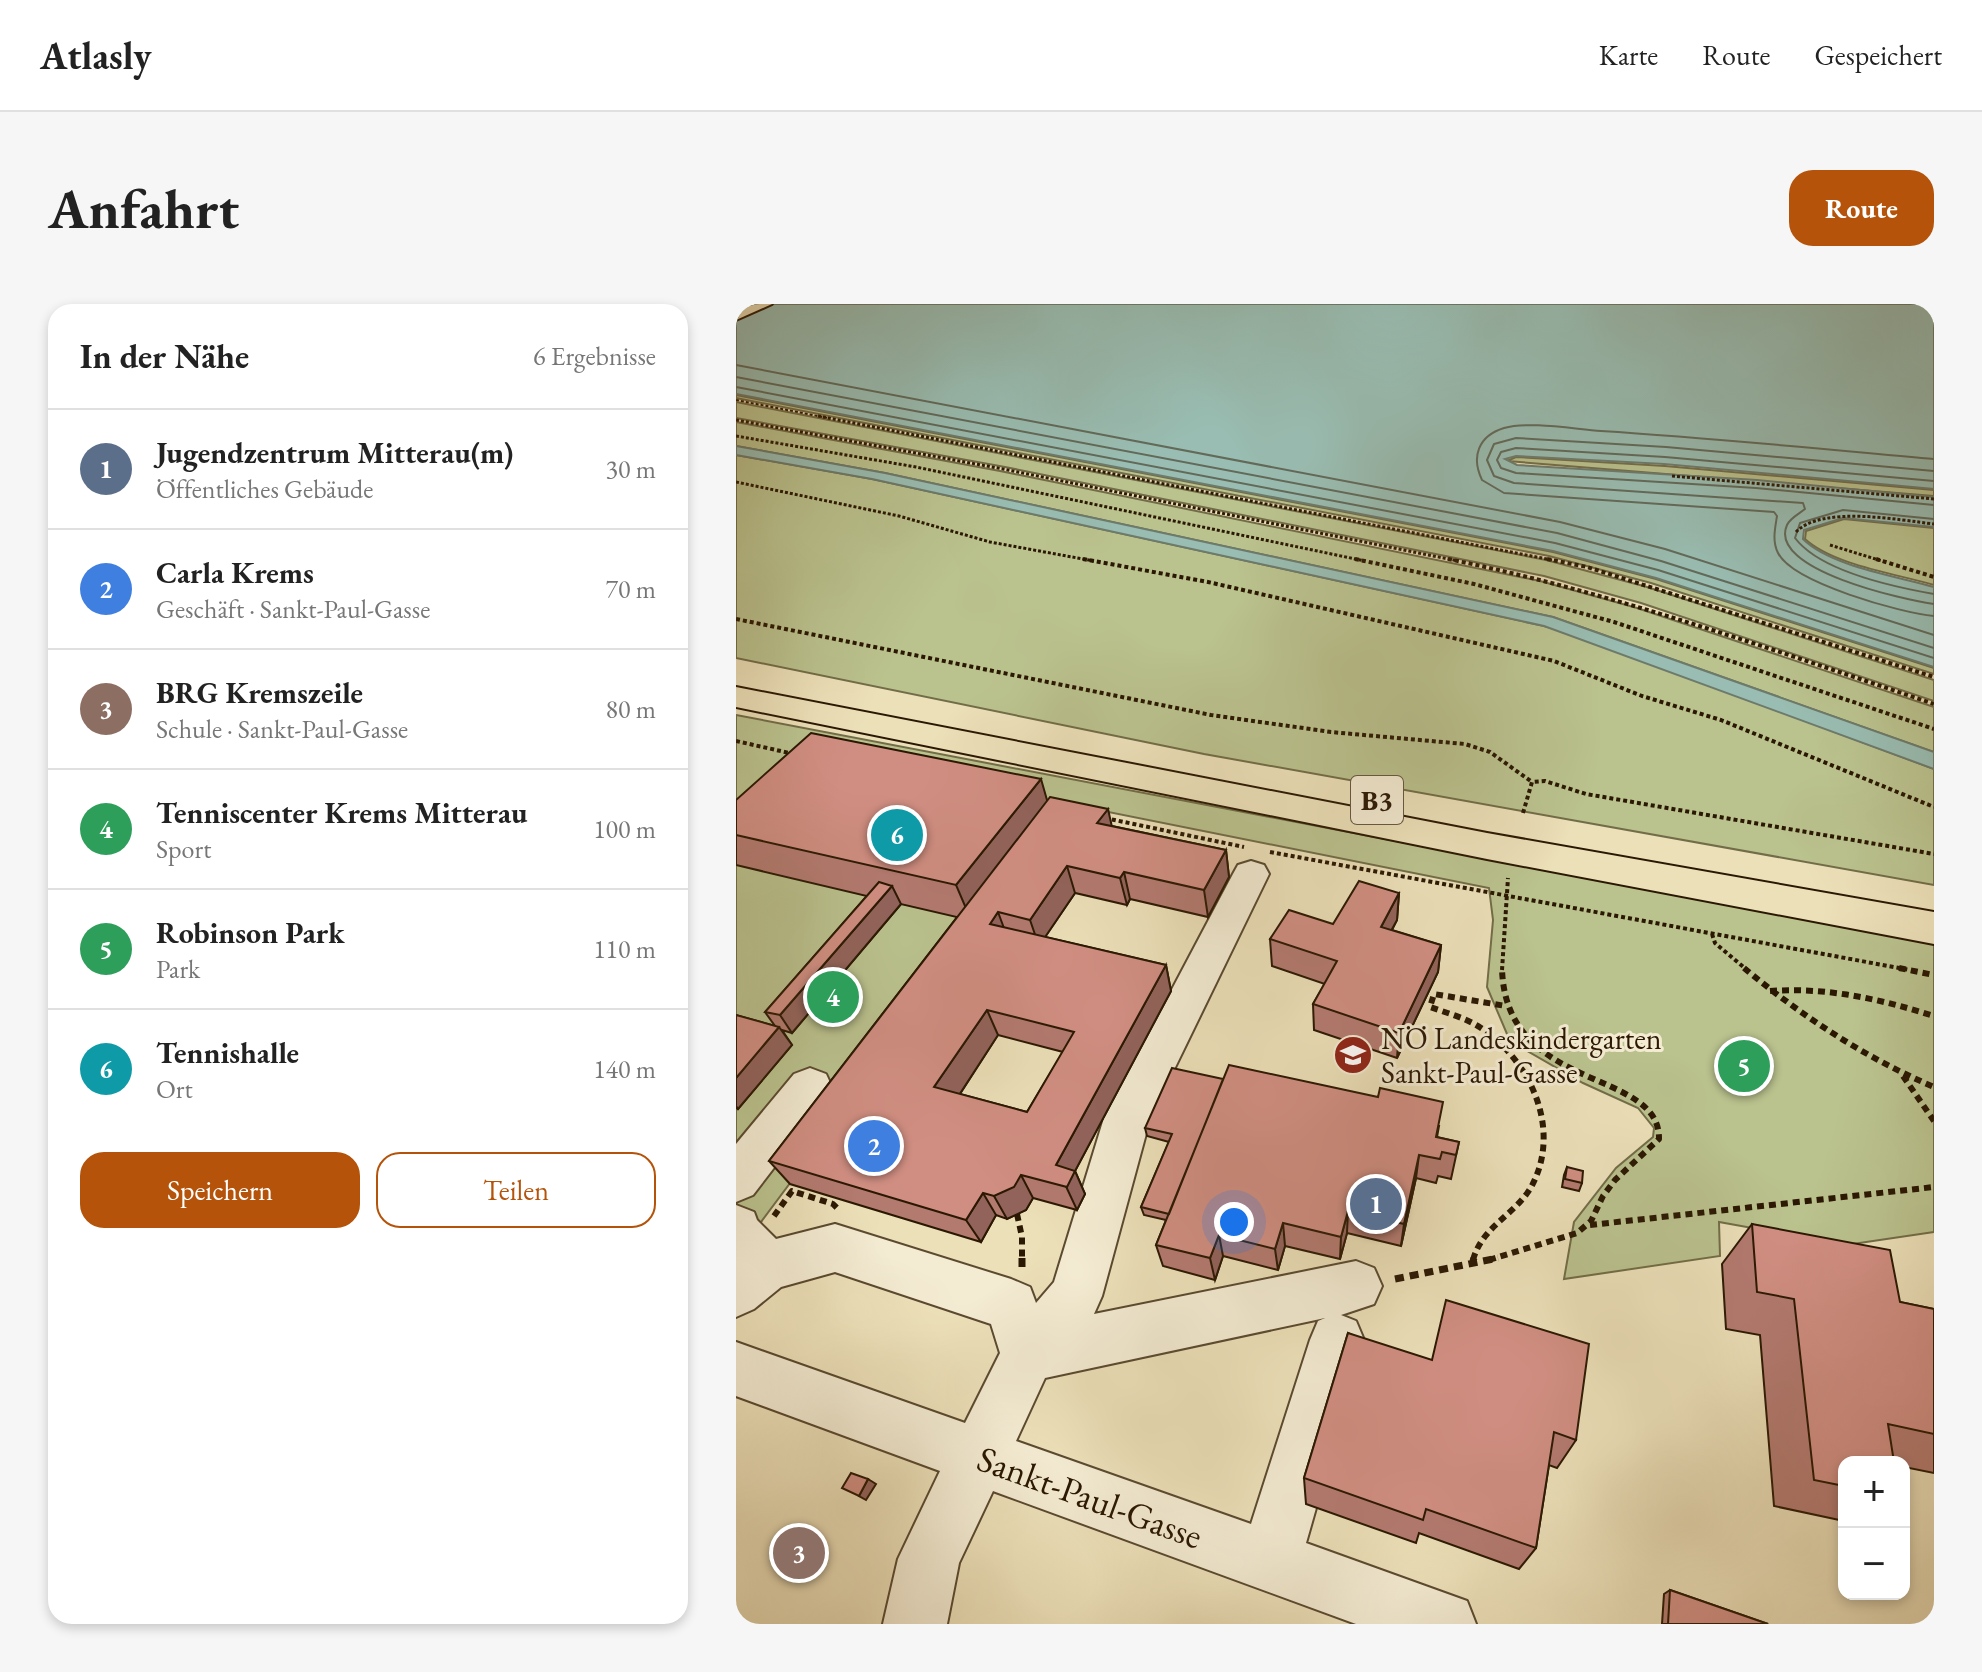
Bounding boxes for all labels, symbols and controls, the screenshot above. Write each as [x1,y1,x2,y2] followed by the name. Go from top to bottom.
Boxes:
[40,31,151,80] text: Atlasly
[1599,37,1658,73] text: Karte
[1702,37,1770,73] text: Route
[1814,37,1942,73] text: Gespeichert
[1789,170,1934,246] button: Route
[48,172,239,245] text: Anfahrt
[80,334,249,378] text: In der Nähe
[533,339,656,373] text: 6 Ergebnisse
[156,433,513,472] text: Jugendzentrum Mitterau(m)
[99,452,113,486] text: 1
[606,452,656,486] text: 30 m
[156,472,373,506] text: Öffentliches Gebäude
[156,553,314,592] text: Carla Krems
[99,572,113,606] text: 2
[606,572,656,606] text: 70 m
[156,592,430,626] text: Geschäft · Sankt-Paul-Gasse
[156,673,363,712] text: BRG Kremszeile
[99,692,113,726] text: 3
[606,692,656,726] text: 80 m
[156,712,408,746] text: Schule · Sankt-Paul-Gasse
[1351,776,1403,824] road number: B3
[156,793,528,832] text: Tenniscenter Krems Mitterau
[871,805,923,865] pin: 6
[99,812,113,846] text: 4
[593,812,656,846] text: 100 m
[156,832,211,866] text: Sport
[156,913,345,952] text: Robinson Park
[99,932,113,966] text: 5
[593,932,656,966] text: 110 m
[156,952,200,986] text: Park
[807,967,859,1027] pin: 4
[1381,1019,1662,1092] place label: NÖ Landeskindergarten Sankt-Paul-Gasse
[156,1033,299,1072] text: Tennishalle
[1332,1034,1374,1076] school or university icon: NÖ Landeskindergarten Sankt-Paul-Gasse
[1718,1036,1770,1096] pin: 5
[99,1052,113,1086] text: 6
[593,1052,656,1086] text: 140 m
[156,1072,193,1106] text: Ort
[848,1116,900,1176] pin: 2
[80,1152,360,1228] button: Speichern
[376,1152,656,1228] button: Teilen
[1350,1174,1402,1234] pin: 1
[1214,1202,1254,1242] your location
[971,1435,1209,1559] street label: Sankt-Paul-Gasse
[1838,1456,1910,1600] map controls
[1838,1456,1910,1528] button: +
[773,1523,825,1583] pin: 3
[1838,1528,1910,1600] button: −

